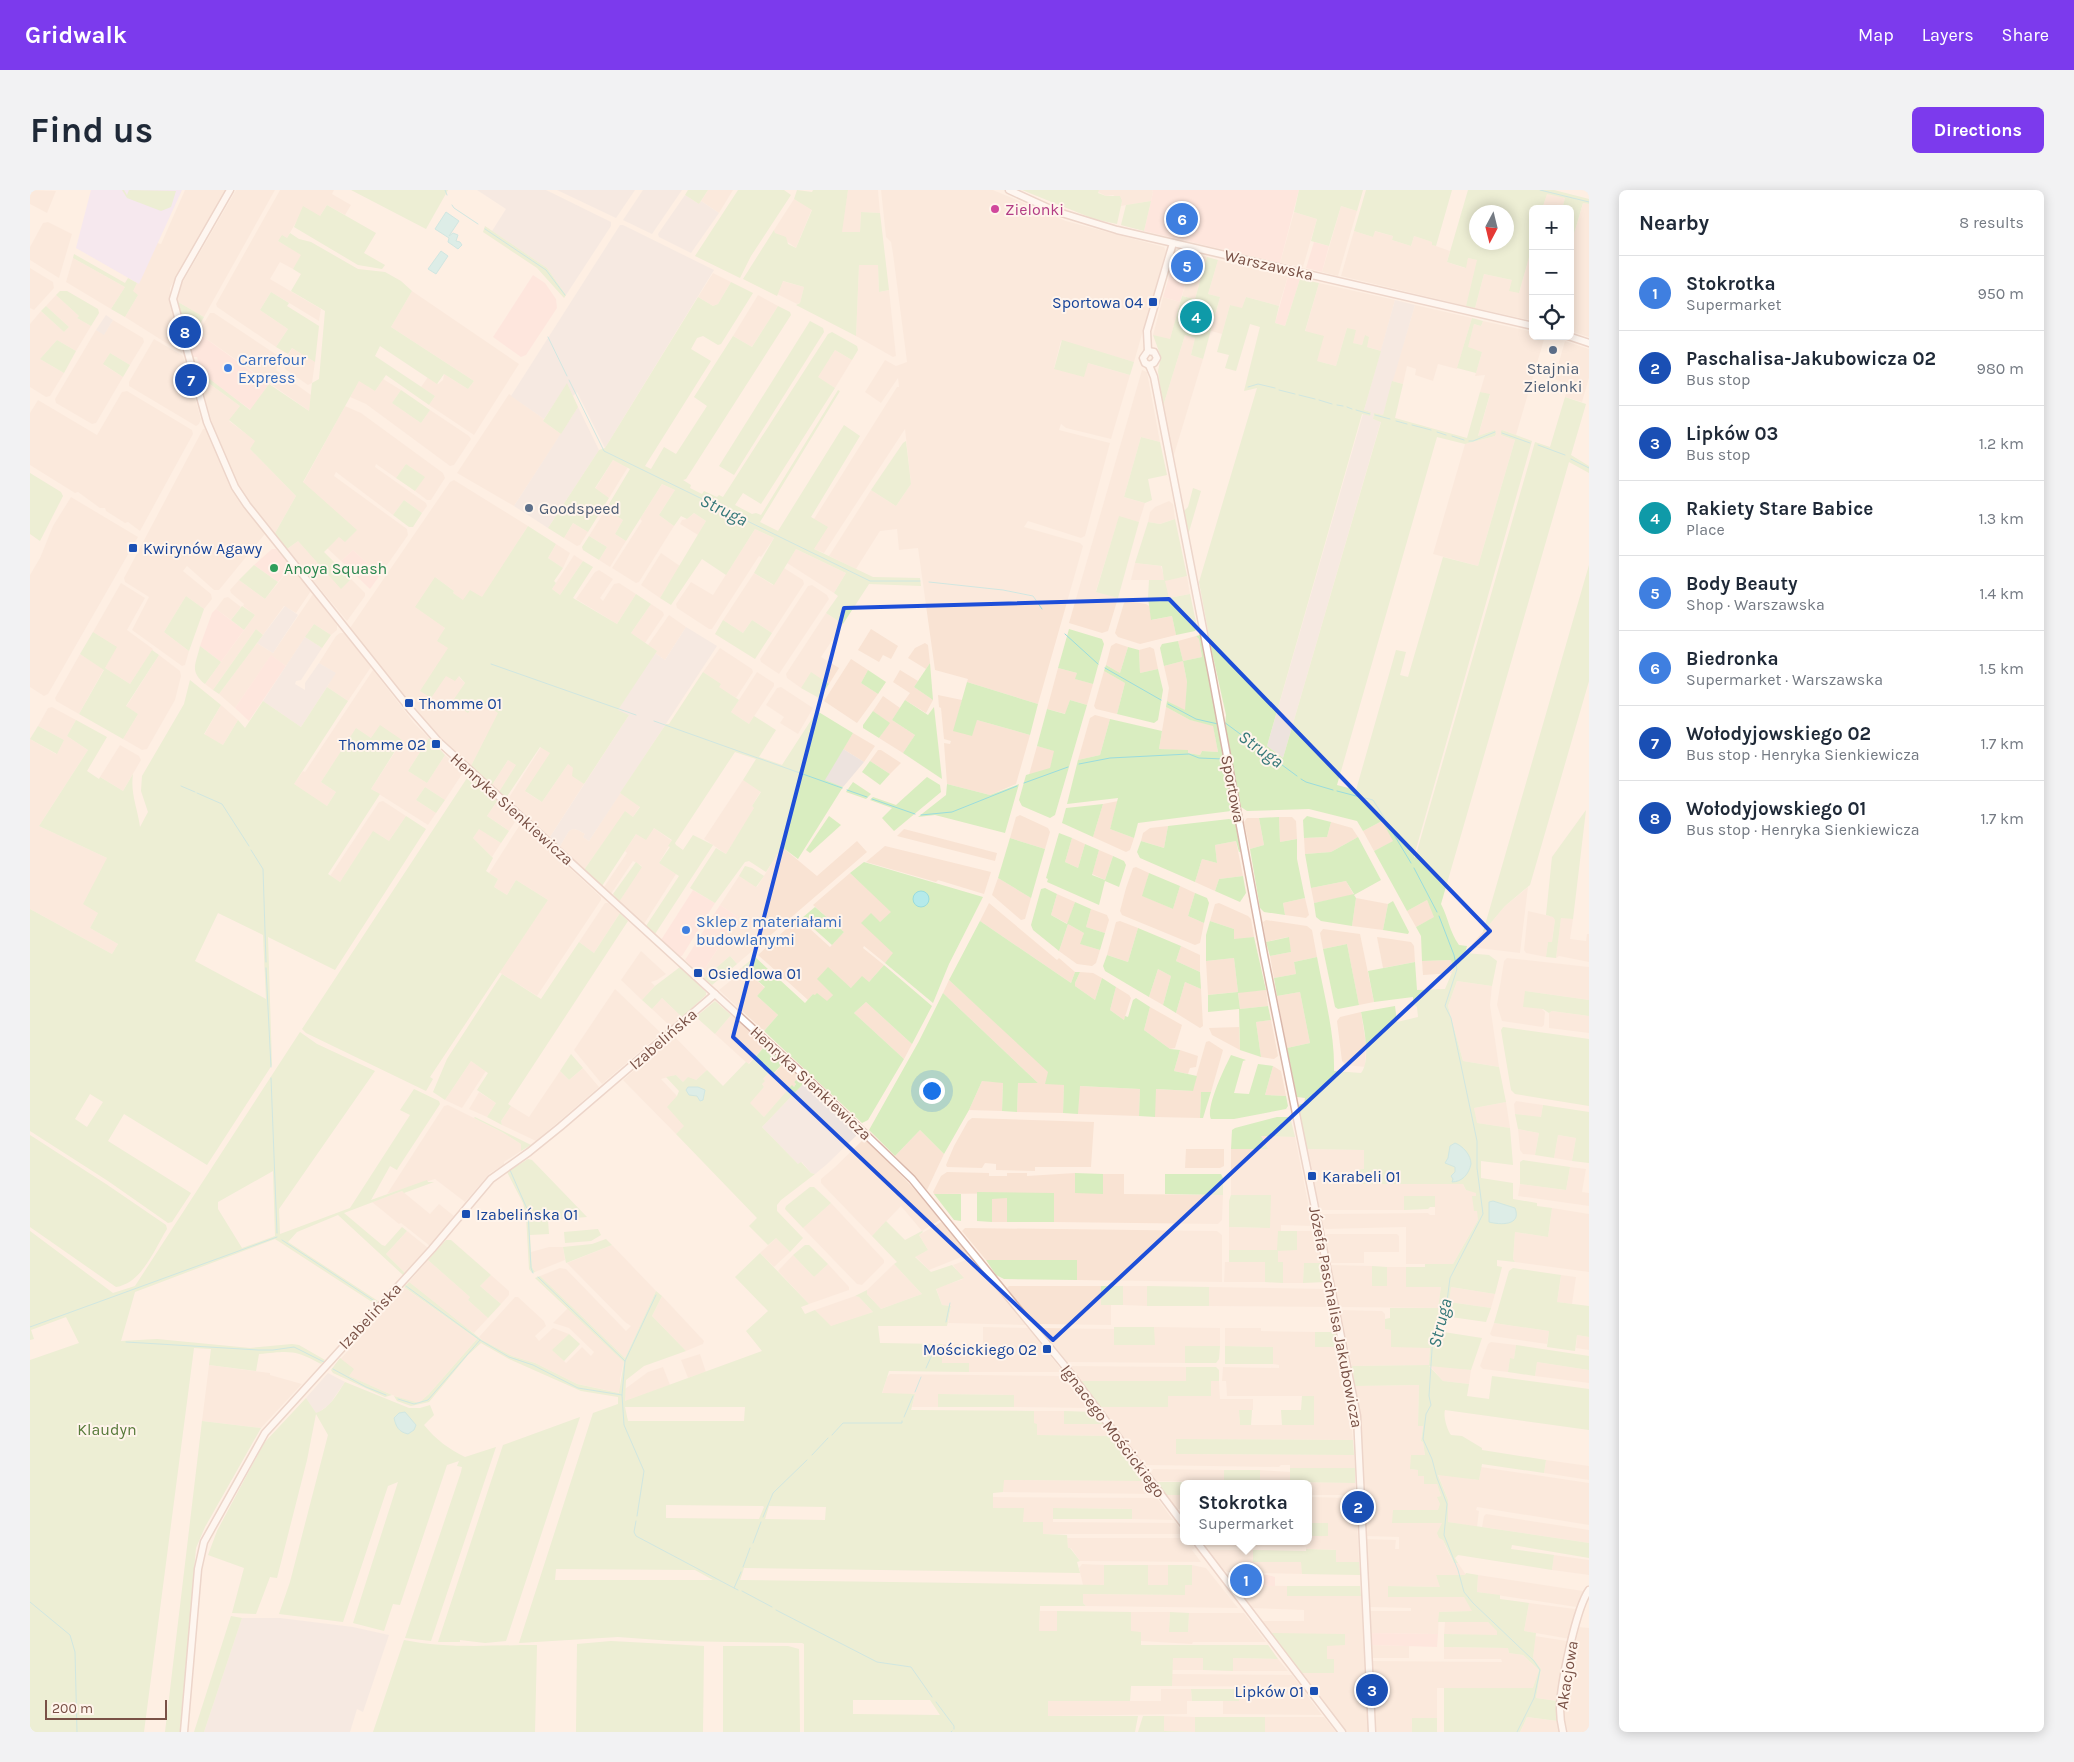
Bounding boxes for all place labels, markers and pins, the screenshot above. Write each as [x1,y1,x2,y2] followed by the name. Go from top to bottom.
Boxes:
[1005,200,1064,219] place label: Zielonki
[1166,200,1198,238] pin: 6
[989,203,1001,215] marker: Zielonki
[1171,247,1203,285] pin: 5
[1052,293,1143,312] place label: Sportowa 04
[1147,296,1159,308] marker: Sportowa 04
[1180,298,1212,336] pin: 4
[169,313,201,351] pin: 8
[1547,344,1559,356] marker: Stajnia Zielonki
[238,350,306,387] place label: Carrefour Express
[1523,359,1583,396] place label: Stajnia Zielonki
[175,361,207,399] pin: 7
[222,362,234,374] marker: Carrefour Express
[539,499,620,518] place label: Goodspeed
[523,502,535,514] marker: Goodspeed
[143,539,263,558] place label: Kwirynów Agawy
[127,542,139,554] marker: Kwirynów Agawy
[284,559,387,578] place label: Anoya Squash
[268,562,280,574] marker: Anoya Squash
[419,694,502,713] place label: Thomme 01
[403,697,415,709] marker: Thomme 01
[339,735,426,754] place label: Thomme 02
[430,738,442,750] marker: Thomme 02
[696,912,842,949] place label: Sklep z materiałami budowlanymi
[680,924,692,936] marker: Sklep z materiałami budowlanymi
[708,964,801,983] place label: Osiedlowa 01
[692,967,704,979] marker: Osiedlowa 01
[1322,1167,1401,1186] place label: Karabeli 01
[1306,1170,1318,1182] marker: Karabeli 01
[476,1205,578,1224] place label: Izabelińska 01
[460,1208,472,1220] marker: Izabelińska 01
[923,1340,1037,1359] place label: Mościckiego 02
[1041,1343,1053,1355] marker: Mościckiego 02
[1342,1488,1374,1526] pin: 2
[1230,1561,1262,1599] pin: 1
[1356,1671,1388,1709] pin: 3
[1234,1682,1304,1701] place label: Lipków 01
[1308,1685,1320,1697] marker: Lipków 01

